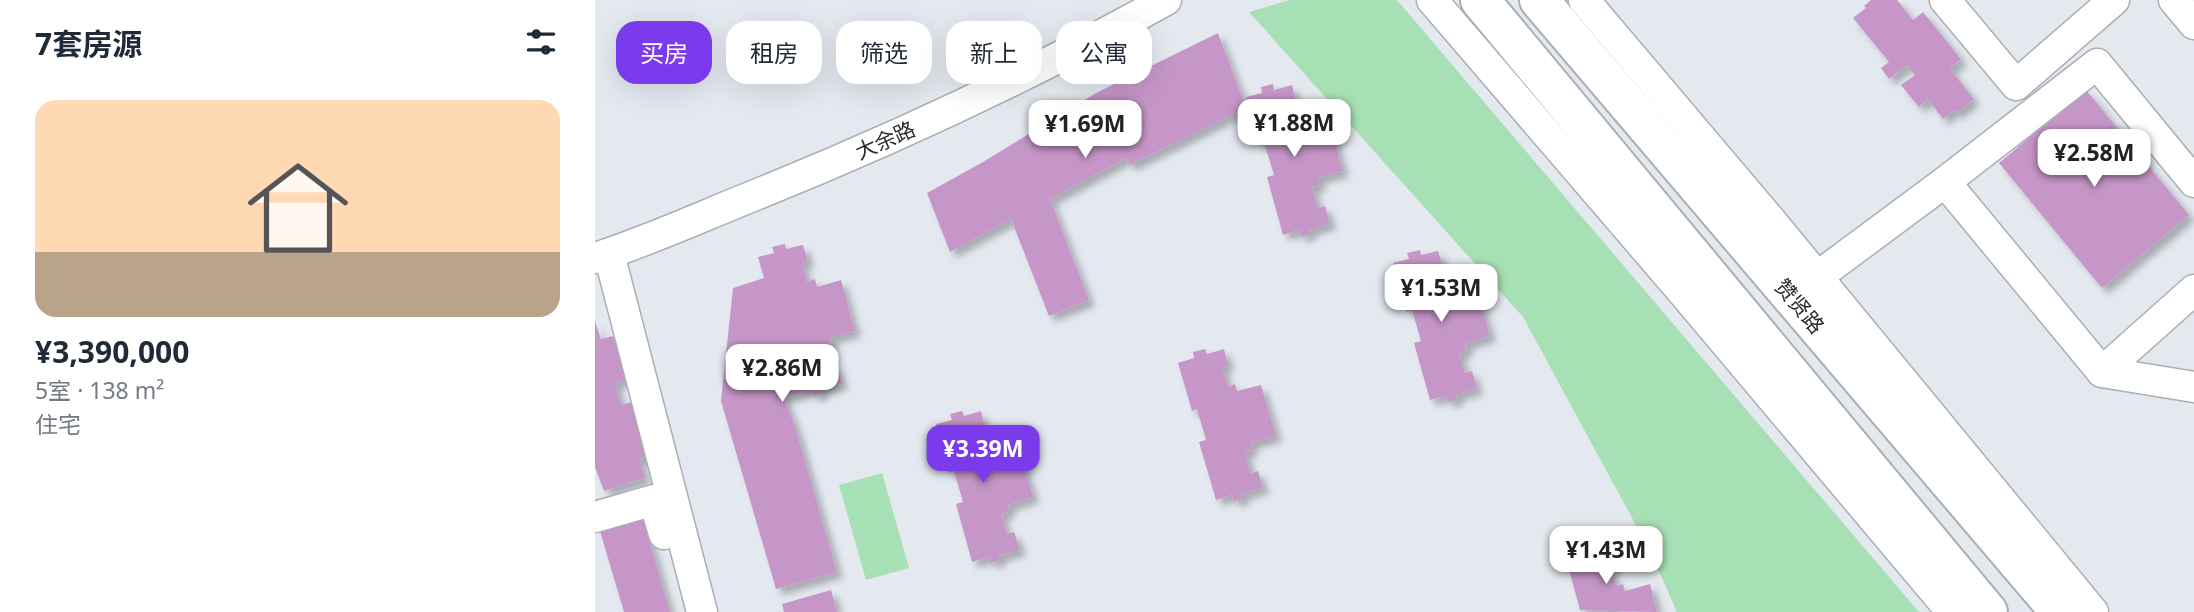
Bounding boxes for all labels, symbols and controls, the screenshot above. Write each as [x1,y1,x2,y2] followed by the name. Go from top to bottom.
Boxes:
[616,21,712,84] chip: 买房
[726,21,822,84] chip: 租房
[836,21,932,84] chip: 筛选
[946,21,1042,84] chip: 新上
[1056,21,1152,84] chip: 公寓
[35,23,142,64] text: 7套房源
[522,23,560,61] icon: filters
[1028,100,1142,160] pin: ¥1.69M
[1237,100,1351,159] pin: ¥1.88M
[1254,106,1334,138] text: ¥1.88M
[1045,107,1125,139] text: ¥1.69M
[851,114,919,166] street label: 大余路
[2037,130,2151,189] pin: ¥2.58M
[2054,136,2134,168] text: ¥2.58M
[235,145,361,271] icon: home
[1384,264,1498,324] pin: ¥1.53M
[1401,271,1481,303] text: ¥1.53M
[1769,273,1831,339] street label: 赞贤路
[35,331,189,372] text: ¥3,390,000
[725,344,839,404] pin: ¥2.86M
[742,351,822,383] text: ¥2.86M
[35,374,164,406] text: 5室 · 138 m²
[35,408,81,440] text: 住宅
[926,426,1040,485] pin: ¥3.39M
[943,432,1023,464] text: ¥3.39M
[1549,526,1663,586] pin: ¥1.43M
[1566,533,1646,565] text: ¥1.43M

